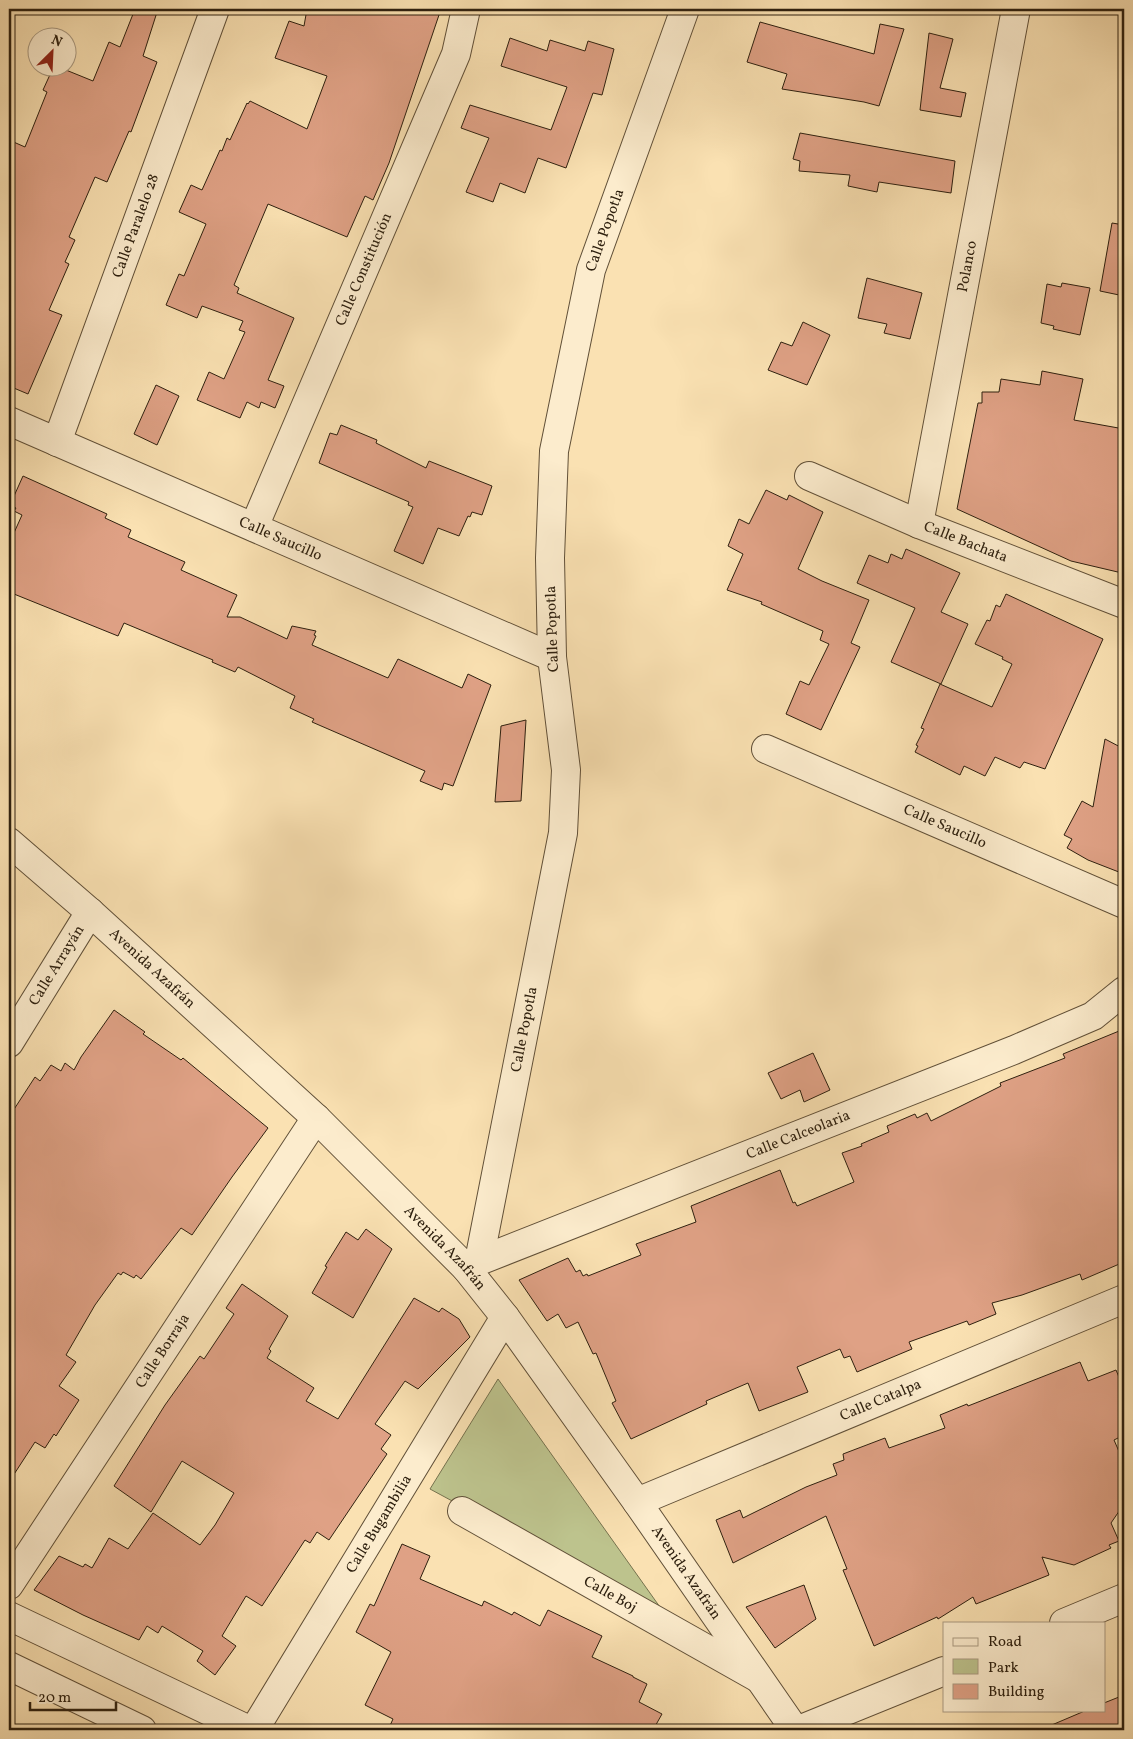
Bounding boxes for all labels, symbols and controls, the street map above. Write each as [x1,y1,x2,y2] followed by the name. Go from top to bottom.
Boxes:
[28,28,78,78] north arrow
[48,31,65,52] text: N
[107,171,164,281] street label: Calle Paralelo 28
[581,186,630,275] street label: Calle Popotla
[330,210,397,329] street label: Calle Constitución
[952,239,983,294] street label: Polanco
[236,512,325,566] street label: Calle Saucillo
[920,516,1011,568] street label: Calle Bachata
[541,585,565,673] street label: Calle Popotla
[900,799,990,854] street label: Calle Saucillo
[24,921,90,1010] street label: Calle Arrayán
[104,924,200,1014] street label: Avenida Azafrán
[506,985,543,1074] street label: Calle Popotla
[743,1105,853,1165] street label: Calle Calceolaria
[399,1201,491,1295] street label: Avenida Azafrán
[131,1310,195,1393] street label: Calle Borraja
[837,1374,925,1427] street label: Calle Catalpa
[341,1471,417,1577] street label: Calle Bugambilia
[646,1521,726,1624] street label: Avenida Azafrán
[580,1571,640,1618] street label: Calle Boj
[943,1622,1106,1712] legend
[988,1632,1022,1653] text: Road
[988,1658,1019,1679] text: Park
[30,1679,116,1711] scale bar
[988,1682,1045,1703] text: Building
[38,1688,71,1709] text: 20 m

